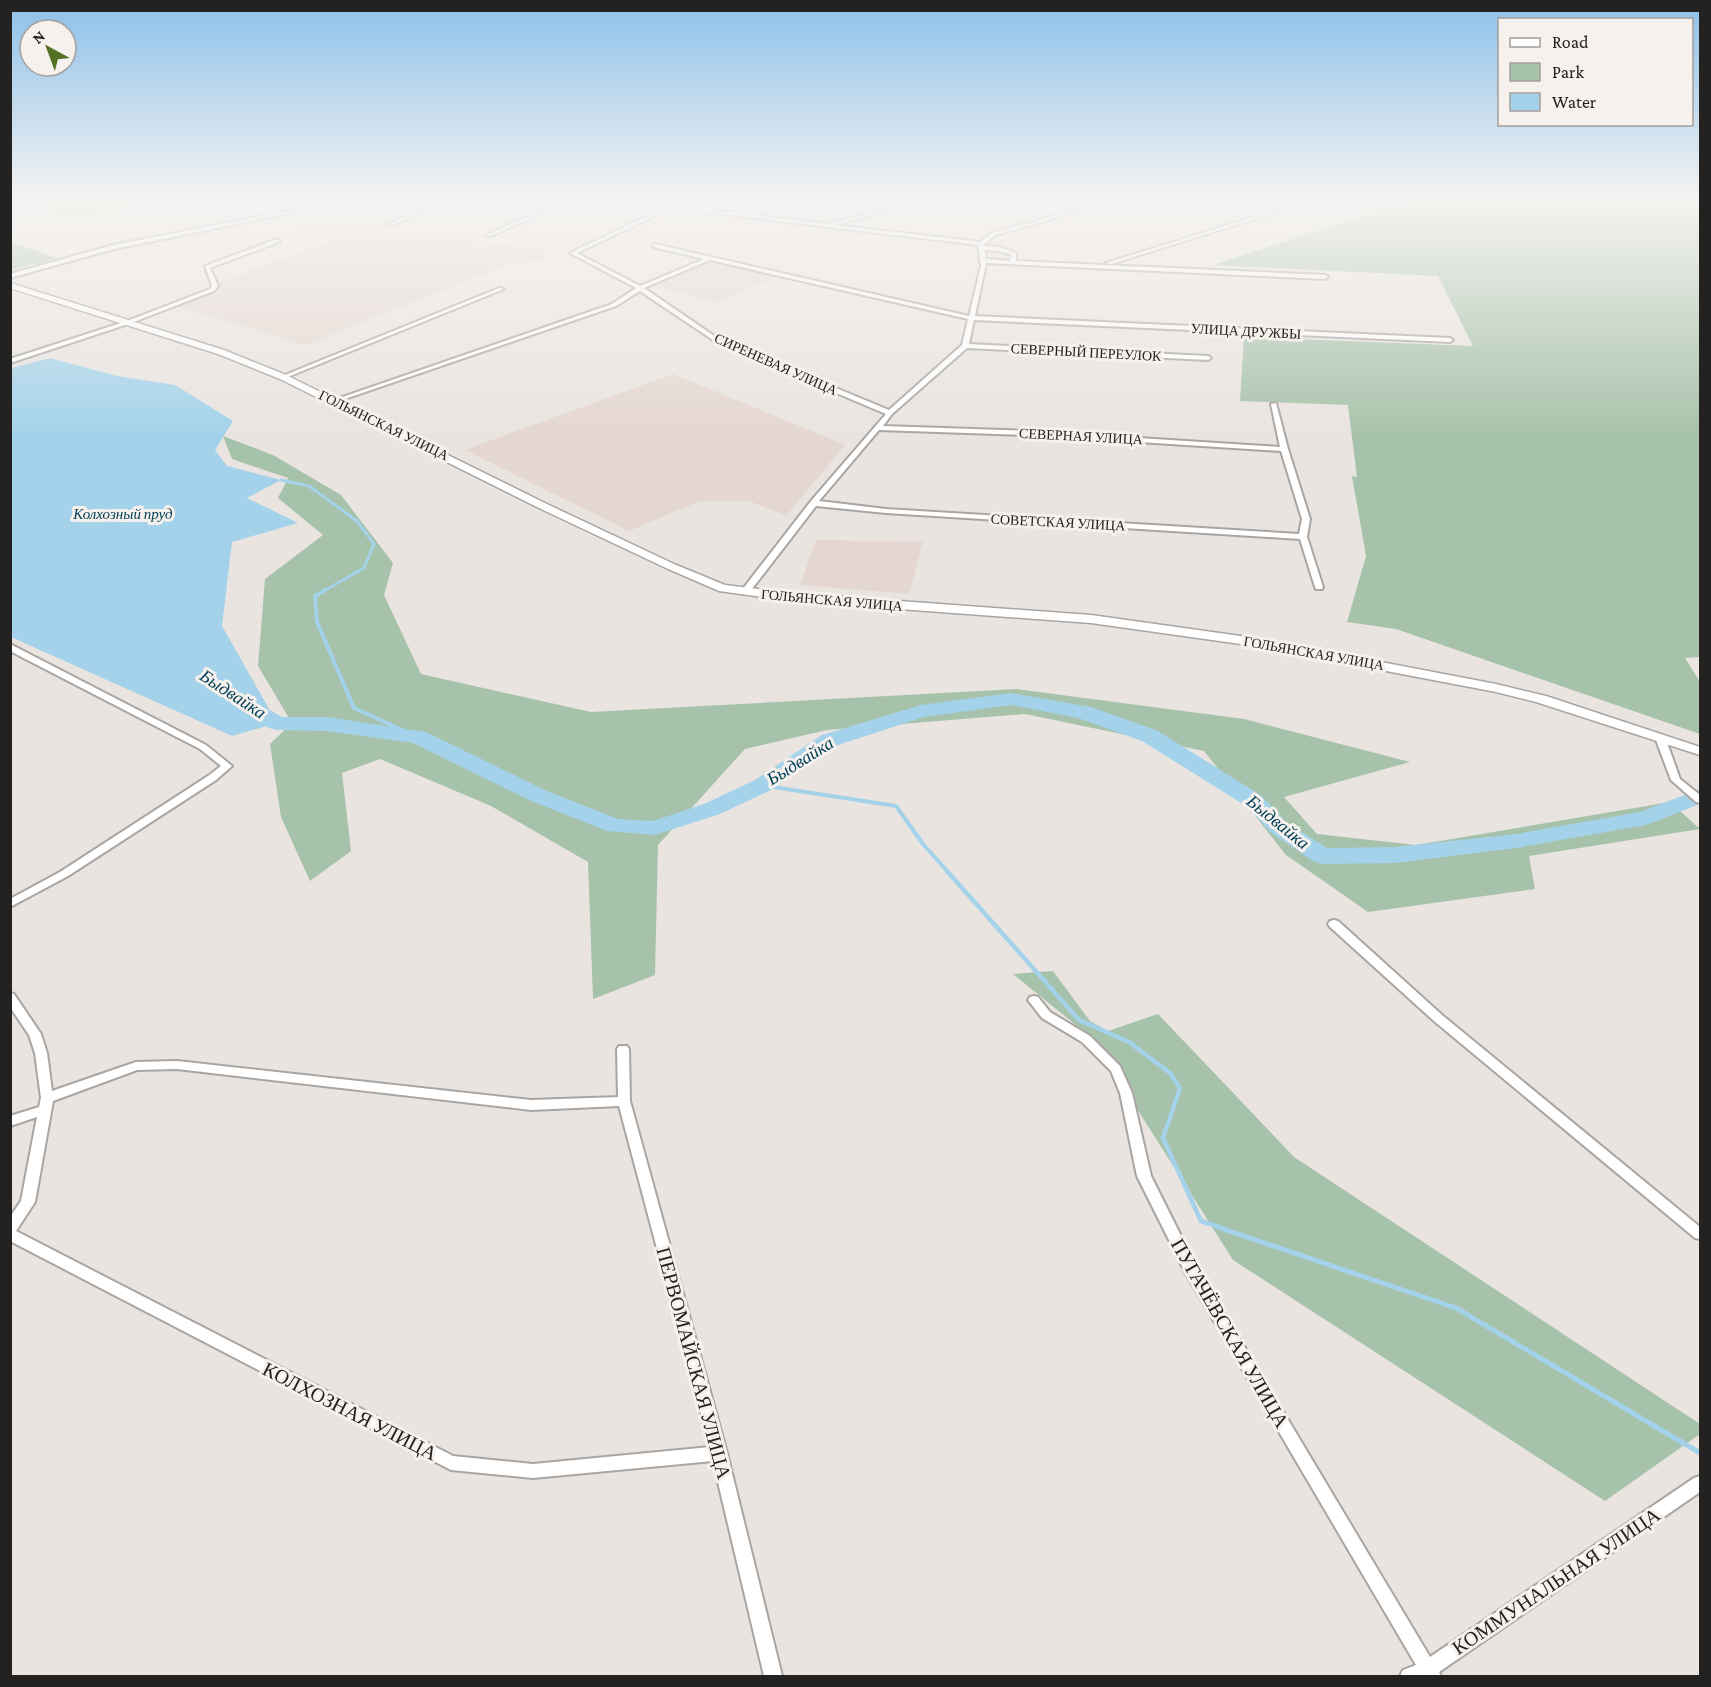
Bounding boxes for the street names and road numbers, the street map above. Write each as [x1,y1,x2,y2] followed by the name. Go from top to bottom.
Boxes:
[1190,320,1302,342] street label: УЛИЦА ДРУЖБЫ
[712,330,841,399] street label: СИРЕНЕВАЯ УЛИЦА
[1010,340,1162,364] street label: СЕВЕРНЫЙ ПЕРЕУЛОК
[317,387,452,464] street label: ГОЛЬЯНСКАЯ УЛИЦА
[1019,425,1144,447] street label: СЕВЕРНАЯ УЛИЦА
[990,510,1127,534] street label: СОВЕТСКАЯ УЛИЦА
[760,586,904,614] street label: ГОЛЬЯНСКАЯ УЛИЦА
[1243,633,1386,673] street label: ГОЛЬЯНСКАЯ УЛИЦА
[1166,1234,1294,1433] street label: ПУГАЧЁВСКАЯ УЛИЦА
[651,1245,736,1482] street label: ПЕРВОМАЙСКАЯ УЛИЦА
[259,1357,441,1466] street label: КОЛХОЗНАЯ УЛИЦА
[1448,1503,1665,1660] street label: КОММУНАЛЬНАЯ УЛИЦА

